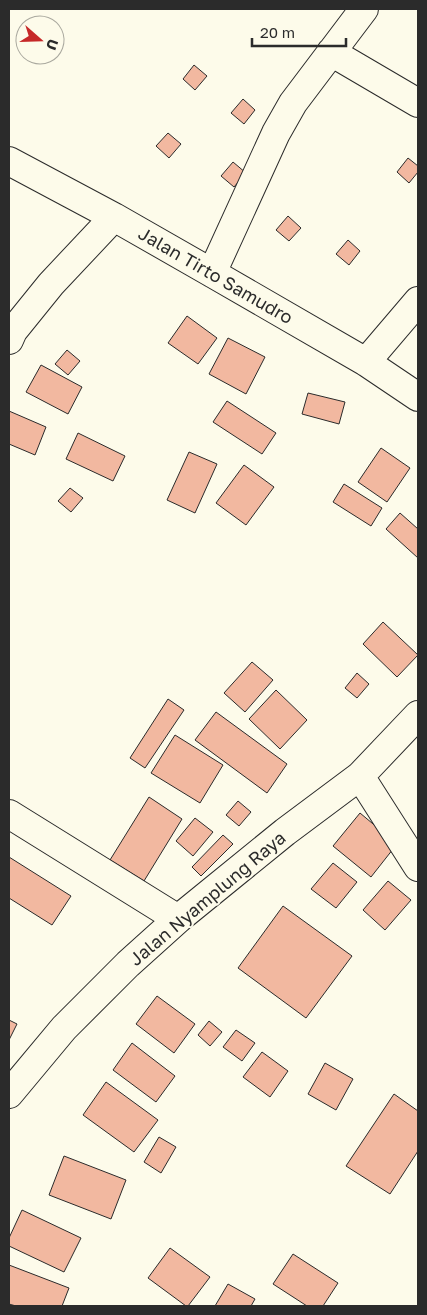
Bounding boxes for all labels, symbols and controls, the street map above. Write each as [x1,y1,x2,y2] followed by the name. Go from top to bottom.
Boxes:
[15,15,65,65] north arrow
[252,15,346,47] scale bar
[260,23,295,41] text: 20 m
[43,37,62,52] text: U
[135,222,297,328] street label: Jalan Tirto Samudro
[125,826,289,970] street label: Jalan Nyamplung Raya

